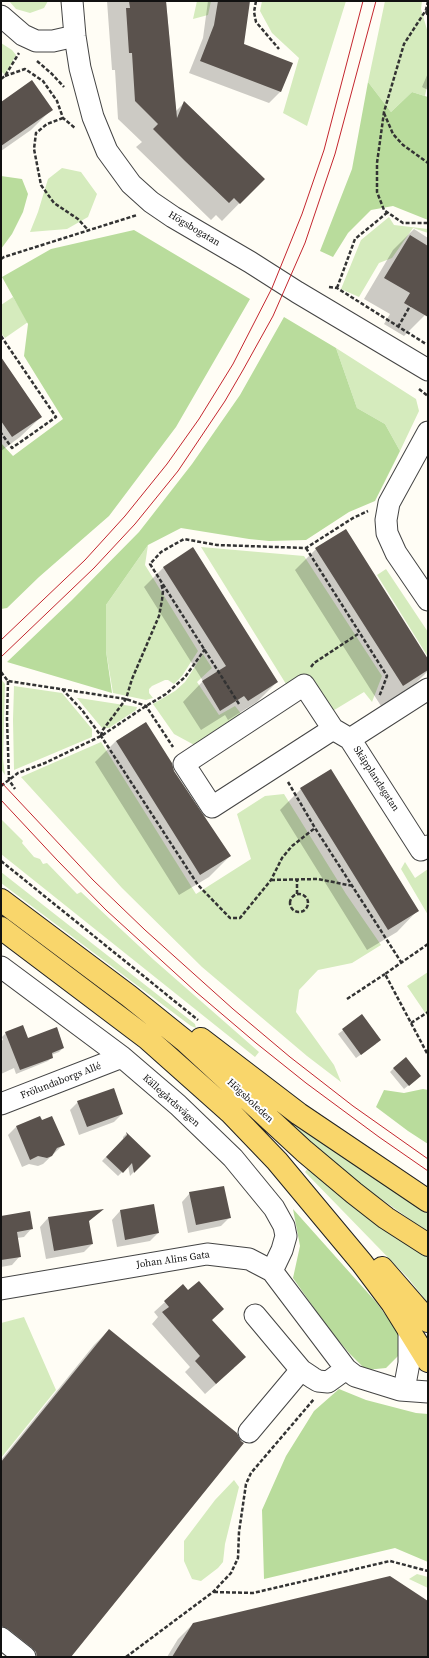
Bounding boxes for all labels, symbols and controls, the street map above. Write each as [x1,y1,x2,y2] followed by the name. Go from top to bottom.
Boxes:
[166,209,222,249] street label: Högsbogatan
[350,744,402,814] street label: Skäpplandsgatan
[19,1060,103,1102] street label: Frölundaborgs Allé
[140,1072,202,1130] street label: Källegårdsvägen
[224,1077,276,1125] street label: Högsboleden
[136,1249,210,1271] street label: Johan Alins Gata

